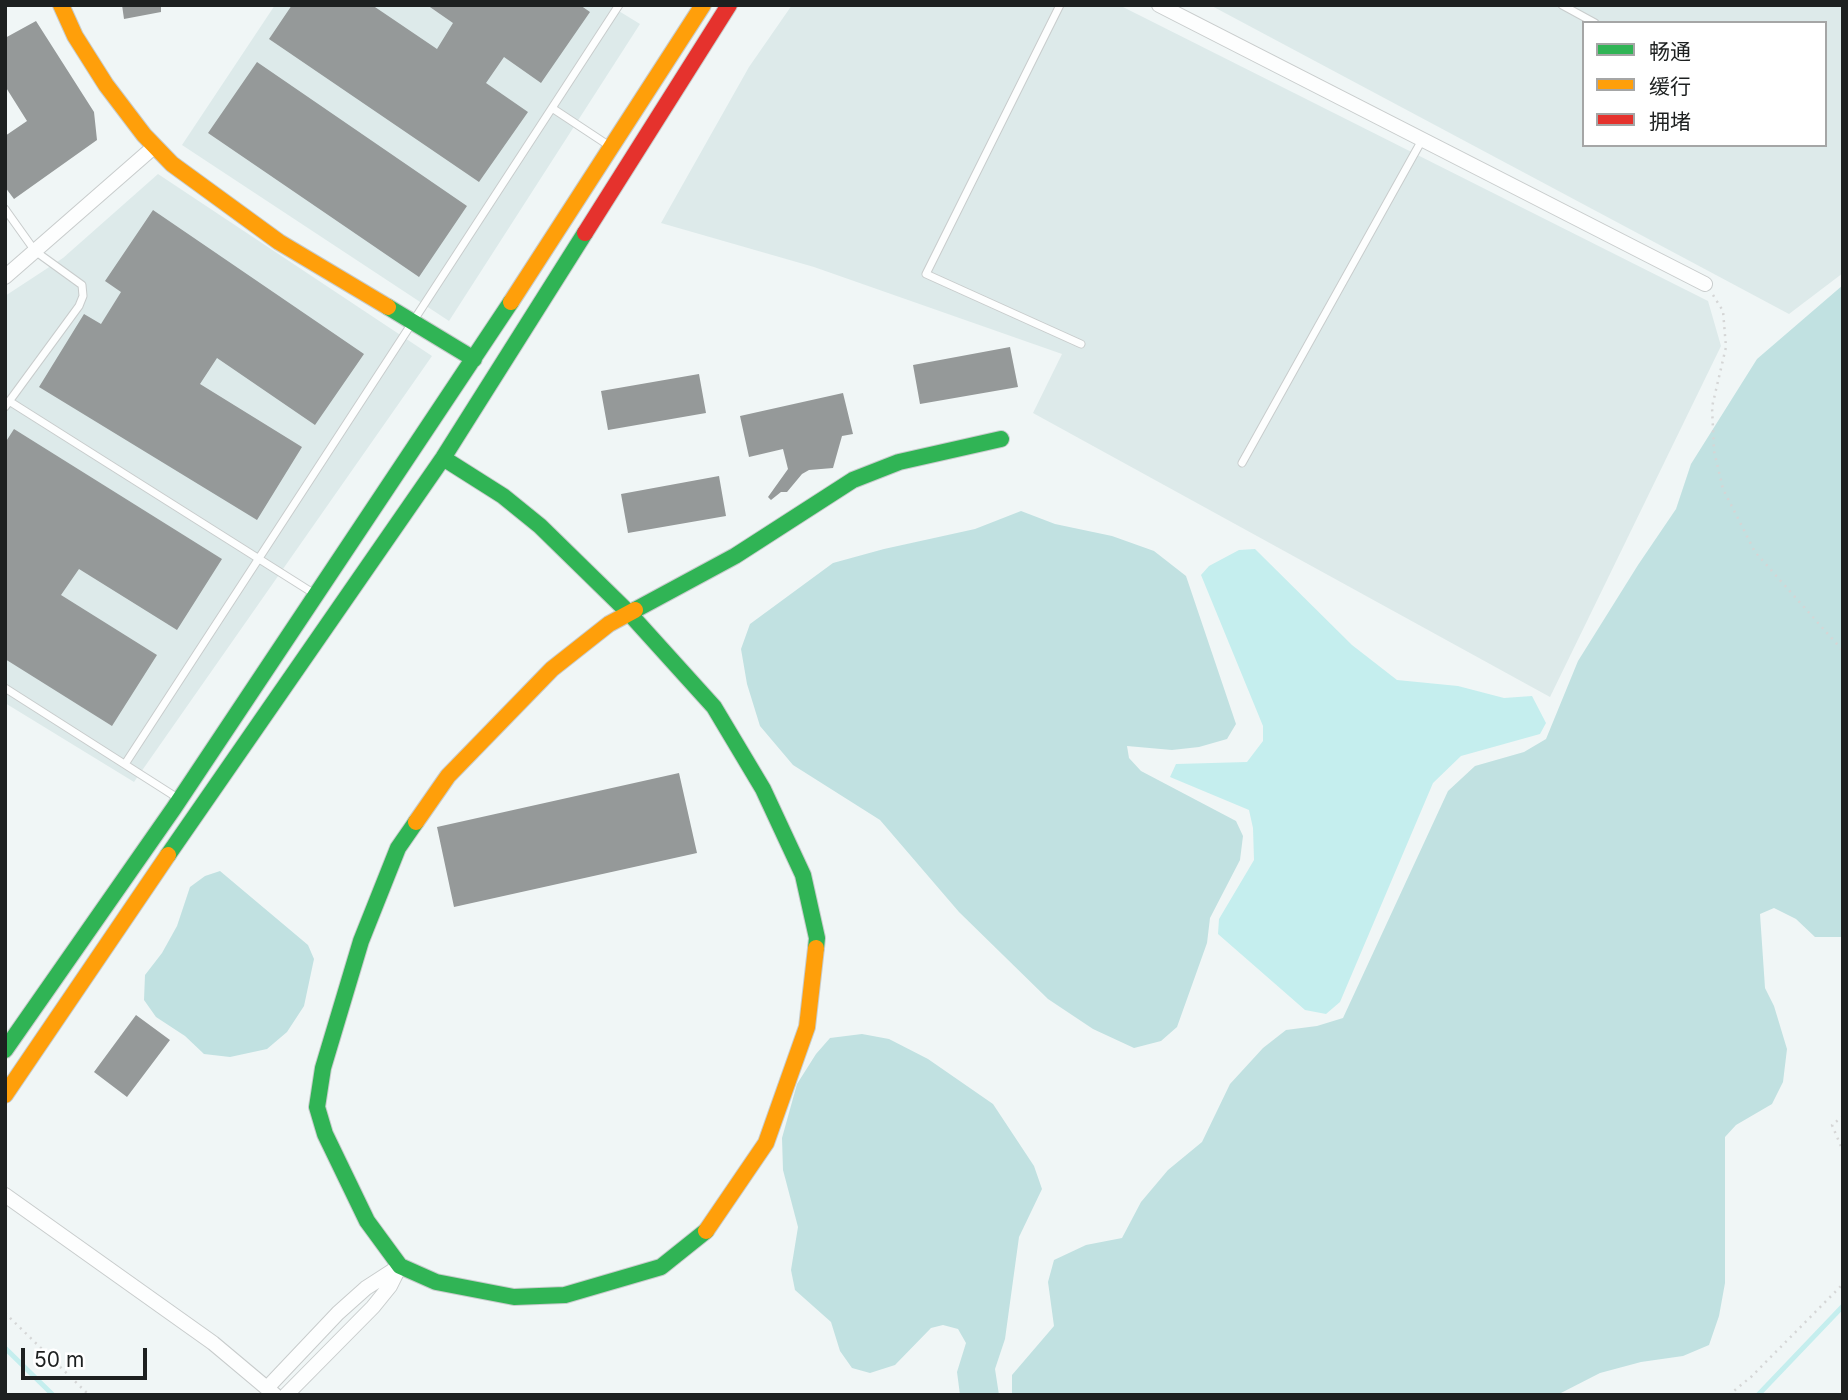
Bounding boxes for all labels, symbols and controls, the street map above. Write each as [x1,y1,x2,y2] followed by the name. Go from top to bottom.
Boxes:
[1582,21,1827,147] legend
[1649,39,1691,64] text: 畅通
[1649,74,1691,99] text: 缓行
[1649,109,1691,134] text: 拥堵
[24,1334,150,1378] scale bar
[34,1347,84,1372] text: 50 m

